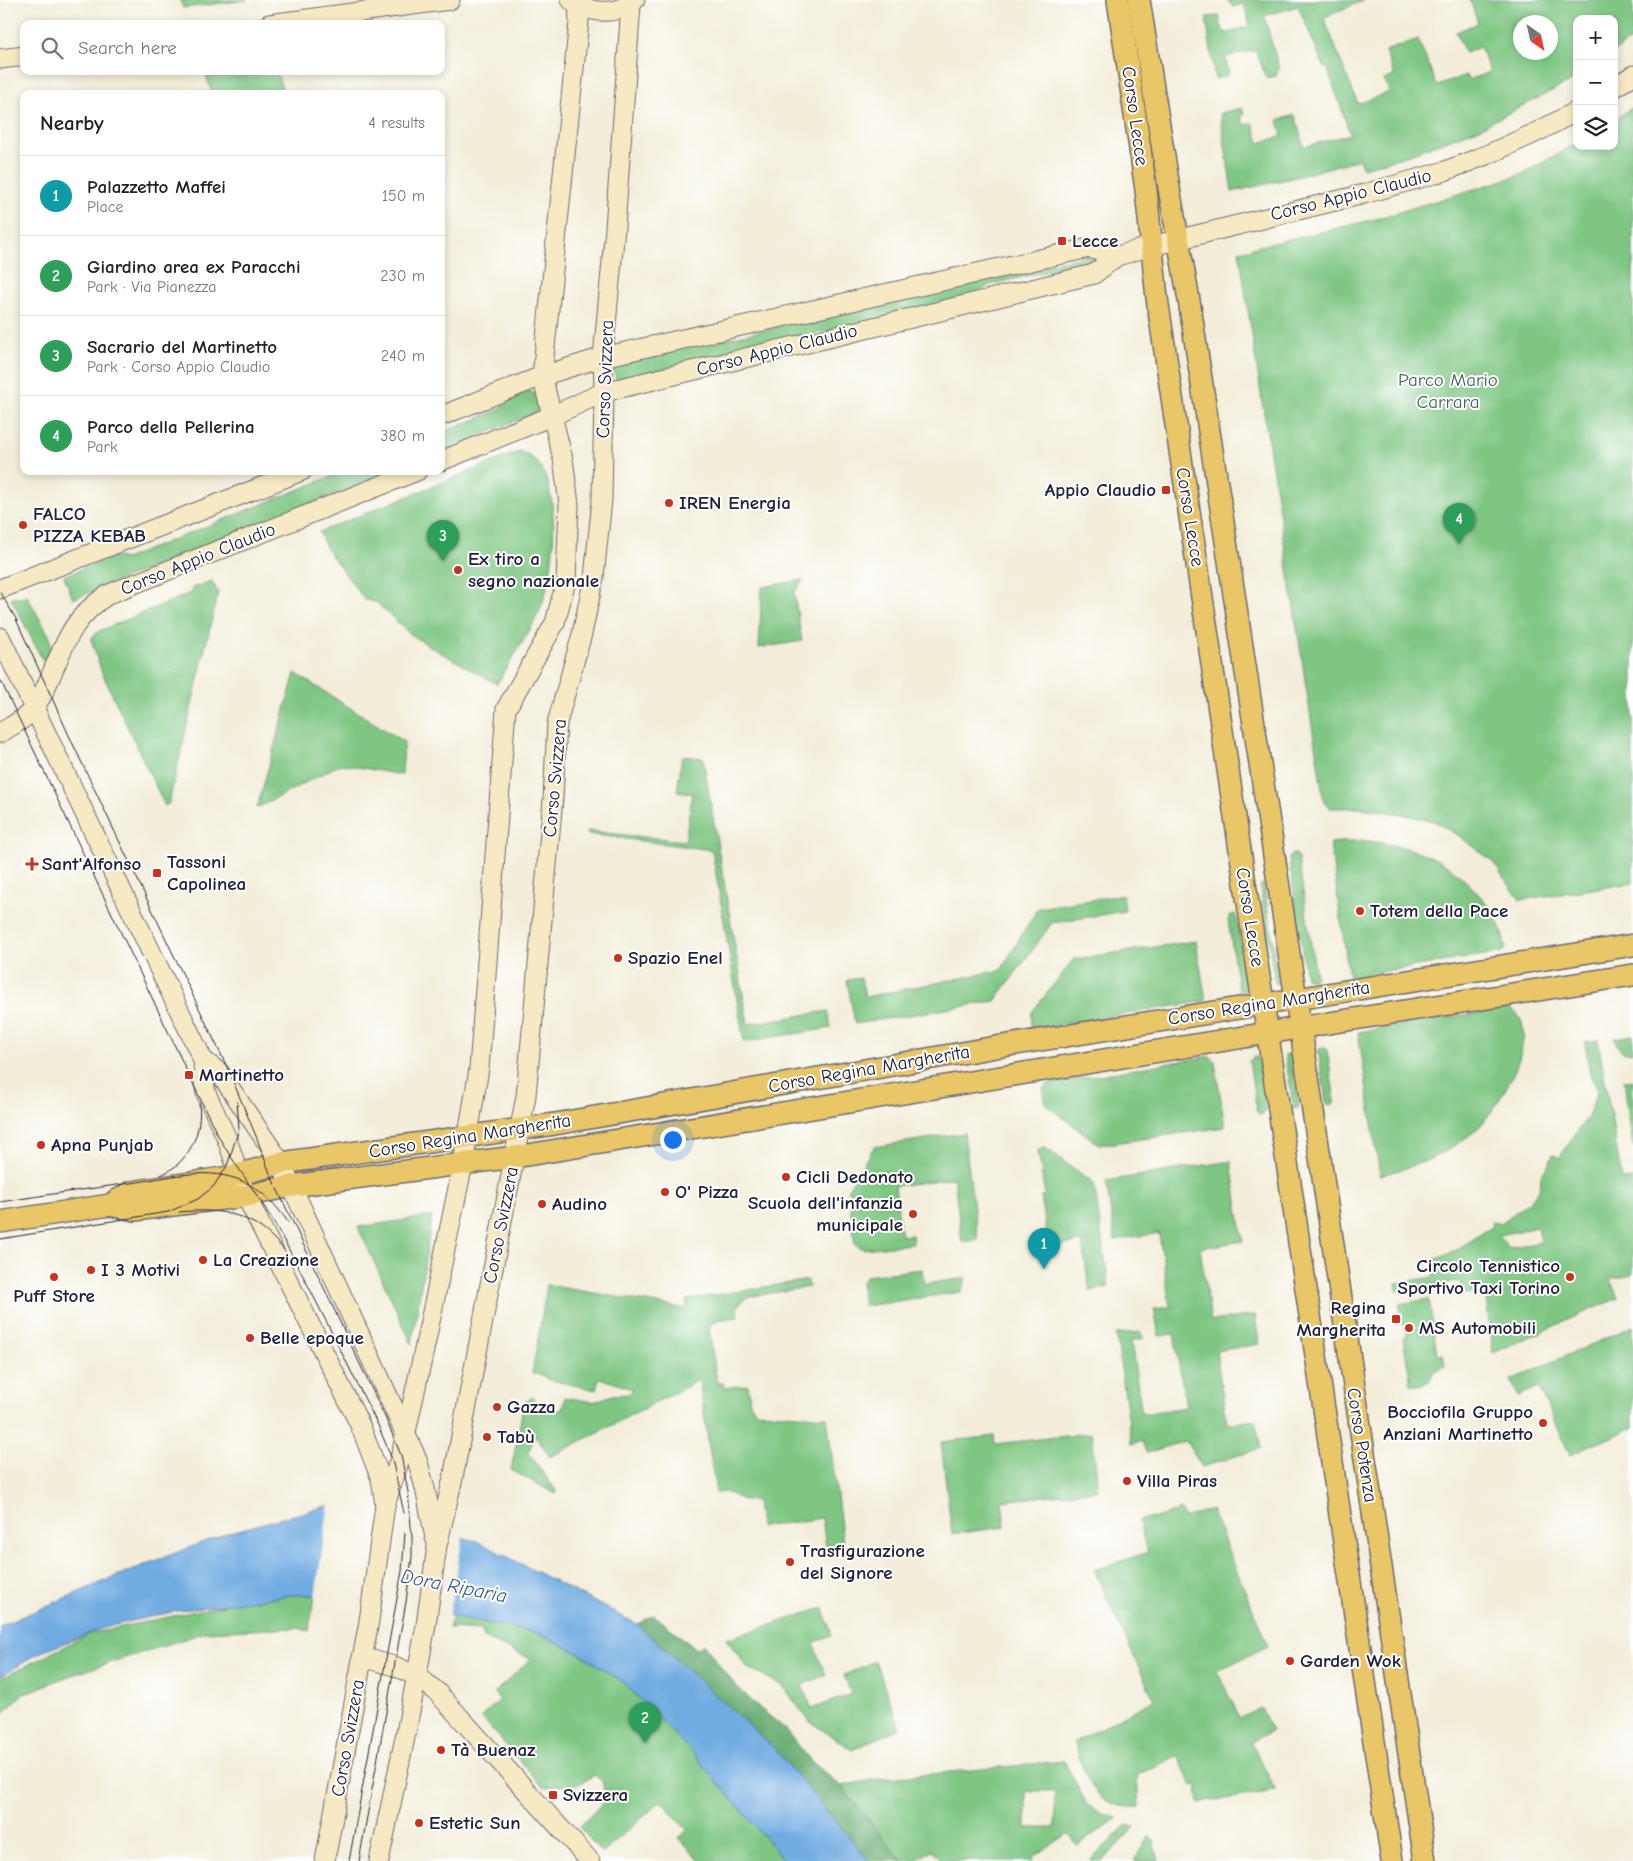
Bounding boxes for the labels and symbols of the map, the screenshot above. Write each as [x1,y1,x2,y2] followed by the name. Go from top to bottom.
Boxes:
[1513,15,1558,60] north arrow
[1117,65,1153,167] street label: Corso Lecce
[1268,164,1434,226] street label: Corso Appio Claudio
[1072,230,1118,252] place label: Lecce
[1056,235,1068,247] marker: Lecce
[592,319,618,439] street label: Corso Svizzera
[694,319,860,381] street label: Corso Appio Claudio
[1398,369,1498,413] park label: Parco Mario Carrara
[1171,466,1209,568] street label: Corso Lecce
[1045,479,1156,501] place label: Appio Claudio
[1160,484,1172,496] marker: Appio Claudio
[679,492,791,514] place label: IREN Energia
[663,497,675,509] marker: IREN Energia
[33,503,146,547] place label: FALCO PIZZA KEBAB
[1443,503,1475,544] pin: 4
[117,518,279,600] street label: Corso Appio Claudio
[17,519,29,531] marker: FALCO PIZZA KEBAB
[427,520,459,561] pin: 3
[468,548,599,592] place label: Ex tiro a segno nazionale
[452,564,464,576] marker: Ex tiro a segno nazionale
[539,718,571,838] street label: Corso Svizzera
[167,851,246,895] place label: Tassoni Capolinea
[42,853,141,875] place label: Sant'Alfonso
[26,858,38,870] marker: Sant'Alfonso
[1231,866,1269,968] street label: Corso Lecce
[151,867,163,879] marker: Tassoni Capolinea
[1370,900,1508,922] place label: Totem della Pace
[1354,905,1366,917] marker: Totem della Pace
[628,947,723,969] place label: Spazio Enel
[612,952,624,964] marker: Spazio Enel
[1166,976,1372,1030] street label: Corso Regina Margherita
[767,1040,971,1098] street label: Corso Regina Margherita
[199,1064,284,1086] place label: Martinetto
[183,1069,195,1081] marker: Martinetto
[367,1109,573,1163] street label: Corso Regina Margherita
[660,1127,686,1153] your location
[51,1134,153,1156] place label: Apna Punjab
[35,1139,47,1151] marker: Apna Punjab
[479,1165,523,1285] street label: Corso Svizzera
[796,1166,913,1188] place label: Cicli Dedonato
[780,1171,792,1183] marker: Cicli Dedonato
[675,1181,739,1203] place label: O' Pizza
[659,1186,671,1198] marker: O' Pizza
[748,1192,903,1236] place label: Scuola dell'infanzia municipale
[552,1193,607,1215] place label: Audino
[536,1198,548,1210] marker: Audino
[907,1208,919,1220] marker: Scuola dell'infanzia municipale
[1028,1228,1060,1269] pin: 1
[213,1249,319,1271] place label: La Creazione
[197,1254,209,1266] marker: La Creazione
[1398,1255,1560,1299] place label: Circolo Tennistico Sportivo Taxi Torino
[101,1259,180,1281] place label: I 3 Motivi
[85,1264,97,1276] marker: I 3 Motivi
[48,1271,60,1283] marker: Puff Store
[1564,1271,1576,1283] marker: Circolo Tennistico Sportivo Taxi Torino
[13,1285,95,1307] place label: Puff Store
[1296,1297,1386,1341] place label: Regina Margherita
[1390,1313,1402,1325] marker: Regina Margherita
[1419,1317,1536,1339] place label: MS Automobili
[1403,1322,1415,1334] marker: MS Automobili
[260,1327,364,1349] place label: Belle epoque
[244,1332,256,1344] marker: Belle epoque
[1342,1386,1382,1504] street label: Corso Potenza
[507,1396,556,1418] place label: Gazza
[491,1401,503,1413] marker: Gazza
[1383,1401,1533,1445] place label: Bocciofila Gruppo Anziani Martinetto
[1537,1417,1549,1429] marker: Bocciofila Gruppo Anziani Martinetto
[497,1426,535,1448] place label: Tabù
[481,1431,493,1443] marker: Tabù
[1137,1470,1217,1492] place label: Villa Piras
[1121,1475,1133,1487] marker: Villa Piras
[800,1540,925,1584] place label: Trasfigurazione del Signore
[784,1556,796,1568] marker: Trasfigurazione del Signore
[399,1564,509,1608] water label: Dora Riparia
[1300,1650,1402,1672] place label: Garden Wok
[1284,1655,1296,1667] marker: Garden Wok
[327,1678,369,1798] street label: Corso Svizzera
[629,1702,661,1743] pin: 2
[451,1739,535,1761] place label: Tà Buenaz
[435,1744,447,1756] marker: Tà Buenaz
[563,1784,628,1806] place label: Svizzera
[547,1789,559,1801] marker: Svizzera
[429,1812,521,1834] place label: Estetic Sun
[413,1817,425,1829] marker: Estetic Sun

